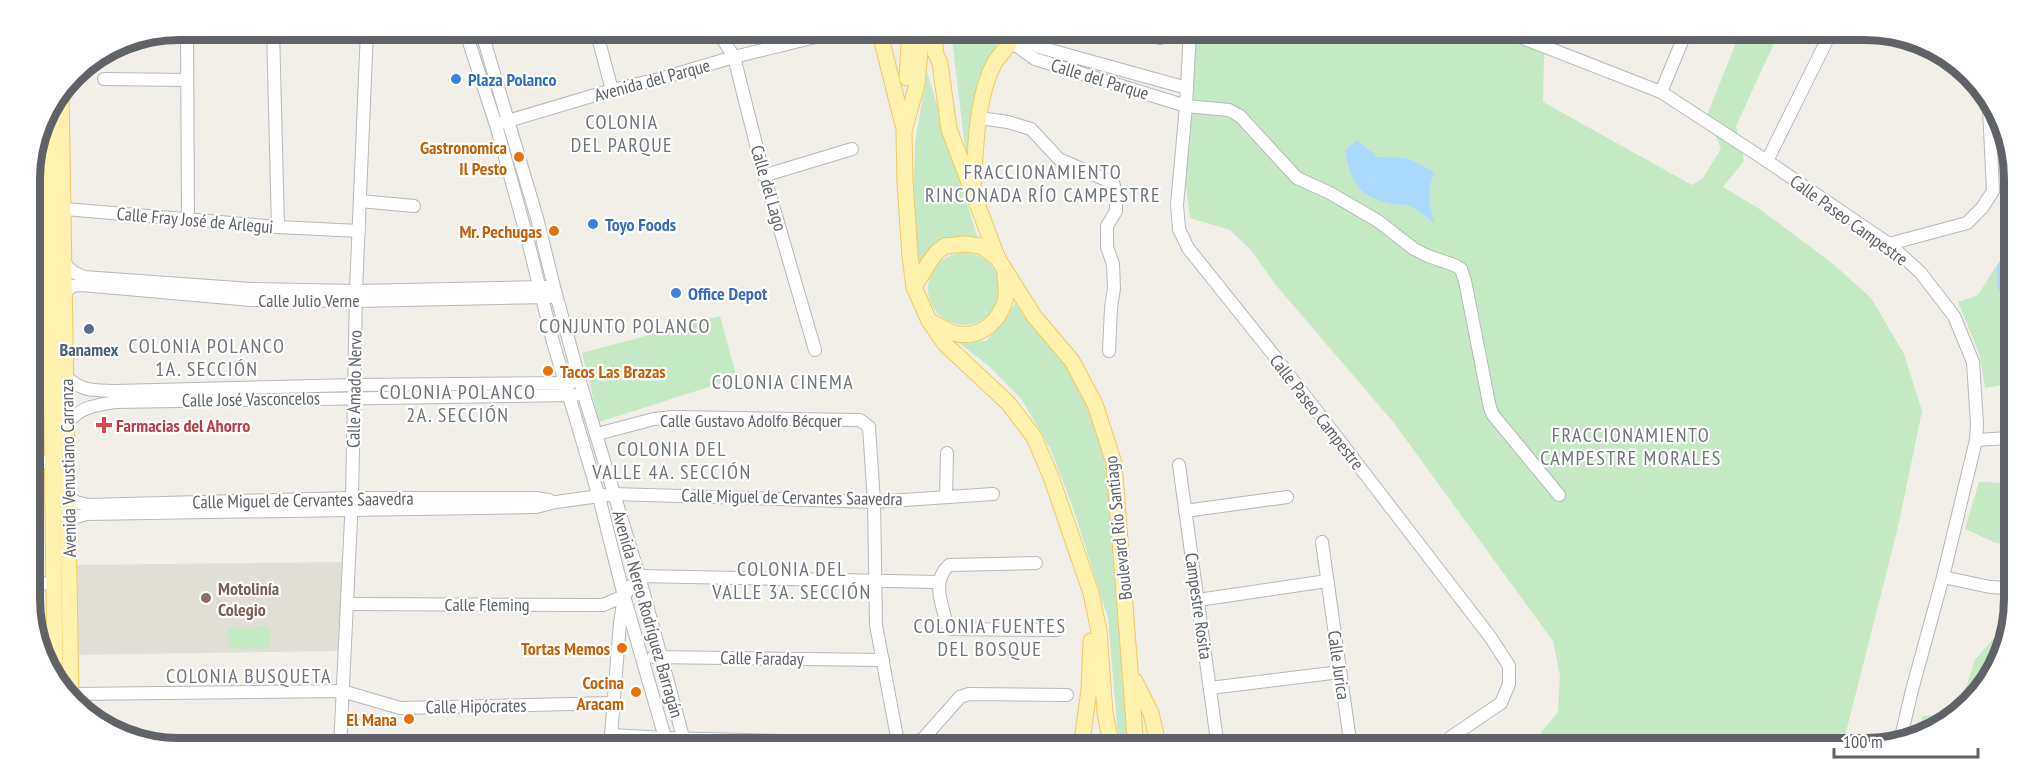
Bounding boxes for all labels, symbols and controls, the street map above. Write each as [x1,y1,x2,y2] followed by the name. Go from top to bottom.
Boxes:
[592,53,712,107] street label: Avenida del Parque
[1048,53,1152,105] street label: Calle del Parque
[468,68,556,91] place label: Plaza Polanco
[449,72,463,86] marker: Plaza Polanco
[571,109,673,158] district label: COLONIA DEL PARQUE
[420,136,507,180] place label: Gastronomica Il Pesto
[746,143,792,234] street label: Calle del Lago
[512,150,526,164] marker: Gastronomica Il Pesto
[925,159,1161,208] district label: FRACCIONAMIENTO RINCONADA RÍO CAMPESTRE
[1786,169,1912,271] street label: Calle Paseo Campestre
[116,202,274,238] street label: Calle Fray José de Arlegui
[605,213,676,236] place label: Toyo Foods
[586,217,600,231] marker: Toyo Foods
[459,220,542,243] place label: Mr. Pechugas
[547,224,561,238] marker: Mr. Pechugas
[688,282,768,305] place label: Office Depot
[669,286,683,300] marker: Office Depot
[258,289,360,312] street label: Calle Julio Verne
[539,313,711,339] district label: CONJUNTO POLANCO
[82,322,96,336] marker: Banamex
[341,330,367,448] street label: Calle Amado Nervo
[129,333,285,382] district label: COLONIA POLANCO 1A. SECCIÓN
[59,338,119,361] place label: Banamex
[1265,350,1369,474] street label: Calle Paseo Campestre
[560,360,666,383] place label: Tacos Las Brazas
[541,364,555,378] marker: Tacos Las Brazas
[712,369,854,395] district label: COLONIA CINEMA
[55,378,81,558] street label: Avenida Venustiano Carranza
[380,379,536,428] district label: COLONIA POLANCO 2A. SECCIÓN
[182,386,320,412] street label: Calle José Vasconcelos
[660,409,842,432] street label: Calle Gustavo Adolfo Bécquer
[116,414,250,437] place label: Farmacias del Ahorro
[97,418,111,432] marker: Farmacias del Ahorro
[1540,422,1722,471] district label: FRACCIONAMIENTO CAMPESTRE MORALES
[591,436,752,485] district label: COLONIA DEL VALLE 4A. SECCIÓN
[1099,455,1137,601] street label: Boulevard Río Santiago
[681,484,903,510] street label: Calle Miguel de Cervantes Saavedra
[192,487,414,513] street label: Calle Miguel de Cervantes Saavedra
[607,508,689,720] street label: Avenida Nereo Rodríguez Barragán
[1180,551,1218,661] street label: Campestre Rosita
[711,556,872,605] district label: COLONIA DEL VALLE 3A. SECCIÓN
[218,577,279,621] place label: Motolinía Colegio
[199,591,213,605] marker: Motolinía Colegio
[444,593,530,616] street label: Calle Fleming
[914,613,1066,662] district label: COLONIA FUENTES DEL BOSQUE
[1323,629,1355,701] street label: Calle Jurica
[521,637,610,660] place label: Tortas Memos
[615,641,629,655] marker: Tortas Memos
[720,646,804,670] street label: Calle Faraday
[166,663,332,689] district label: COLONIA BUSQUETA
[576,671,624,715] place label: Cocina Aracam
[629,685,643,699] marker: Cocina Aracam
[425,694,527,718] street label: Calle Hipócrates
[346,708,397,731] place label: El Mana
[402,712,416,726] marker: El Mana
[1834,721,1978,759] scale bar
[1843,730,1883,753] text: 100 m

